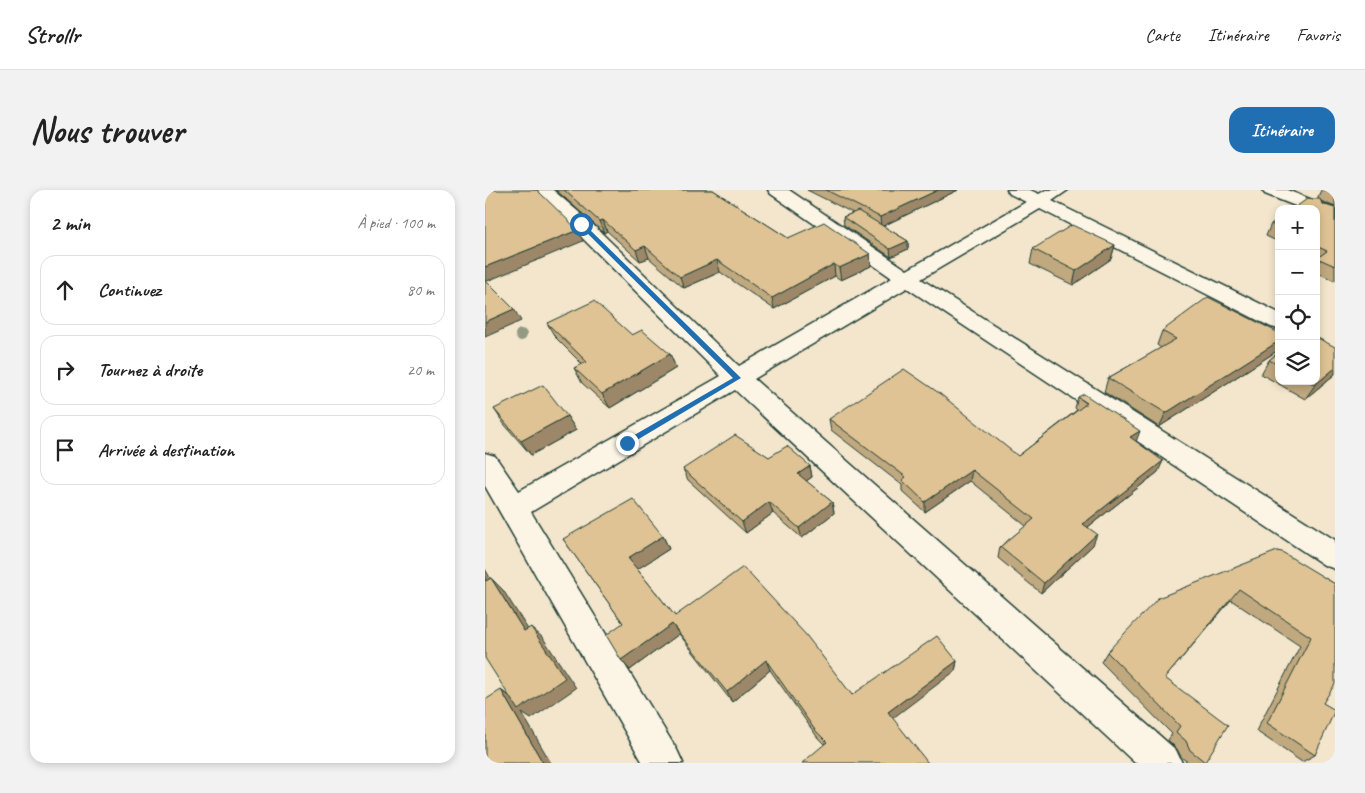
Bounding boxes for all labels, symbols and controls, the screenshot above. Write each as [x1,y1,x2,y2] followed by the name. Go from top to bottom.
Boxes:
[25,20,80,50] text: Strollr
[1145,24,1180,46] text: Carte
[1208,24,1269,46] text: Itinéraire
[1297,24,1340,46] text: Favoris
[1229,107,1335,153] button: Itinéraire
[30,108,184,153] text: Nous trouver
[1275,205,1320,385] map controls
[1275,205,1320,250] button: +
[50,210,90,236] text: 2 min
[357,213,435,233] text: À pied · 100 m
[570,213,593,236] route start
[1275,250,1320,295] button: −
[51,276,79,304] icon: ahead
[98,278,161,302] text: Continuez
[407,280,434,300] text: 80 m
[1275,295,1320,340] button: locate
[1275,340,1320,385] button: layers
[51,356,79,384] icon: right
[98,358,202,382] text: Tournez à droite
[407,360,434,380] text: 20 m
[616,432,639,455] route end
[51,436,79,464] icon: arrive
[98,438,234,462] text: Arrivée à destination

